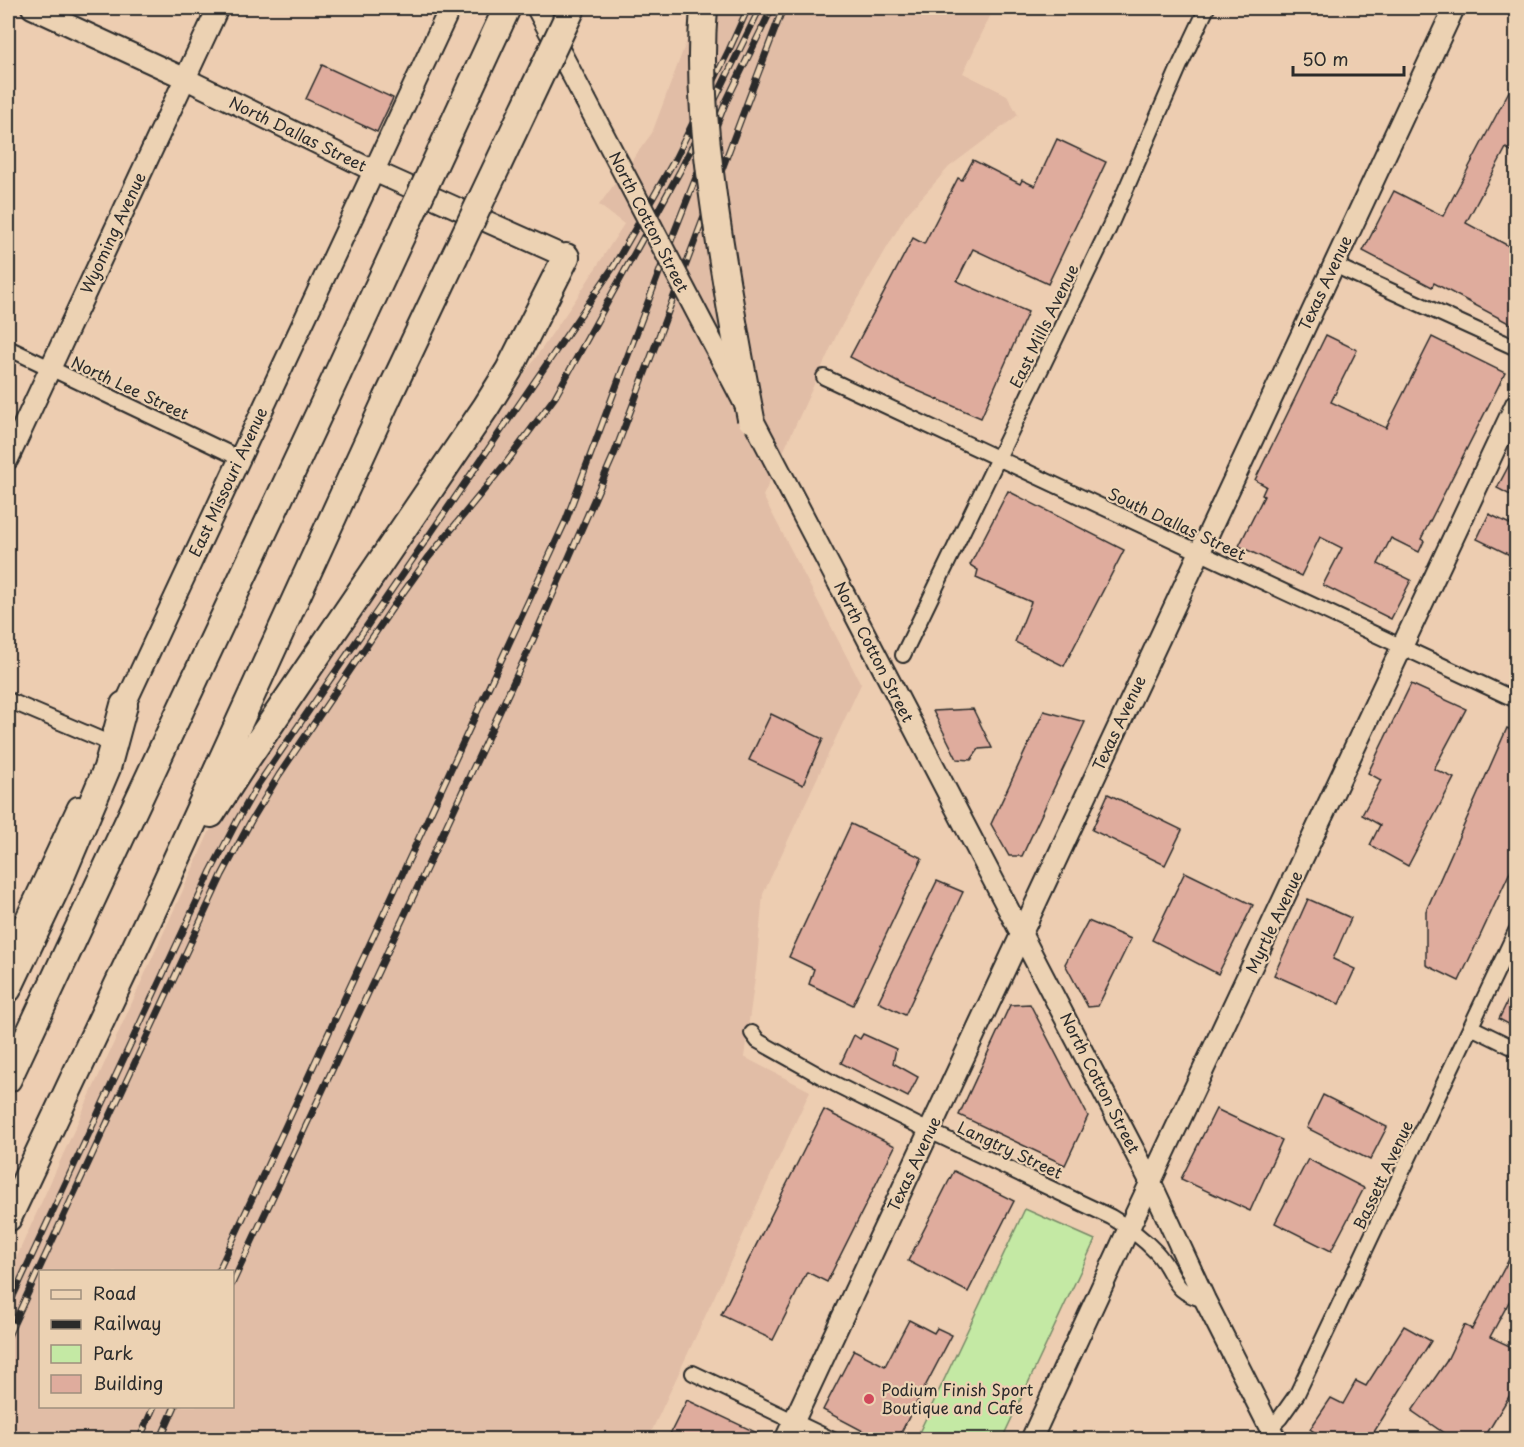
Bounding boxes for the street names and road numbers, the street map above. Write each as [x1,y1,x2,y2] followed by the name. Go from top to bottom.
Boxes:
[226,89,372,177] street label: North Dallas Street
[604,147,696,297] street label: North Cotton Street
[73,168,151,297] street label: Wyoming Avenue
[1292,231,1357,334] street label: Texas Avenue
[1003,259,1084,392] street label: East Mills Avenue
[68,349,194,425] street label: North Lee Street
[182,403,272,560] street label: East Missouri Avenue
[1105,481,1251,566] street label: South Dallas Street
[829,577,921,727] street label: North Cotton Street
[1086,671,1151,774] street label: Texas Avenue
[1239,866,1308,977] street label: Myrtle Avenue
[1055,1008,1147,1158] street label: North Cotton Street
[881,1112,946,1215] street label: Texas Avenue
[954,1114,1067,1184] street label: Langtry Street
[1346,1116,1418,1233] street label: Bassett Avenue

